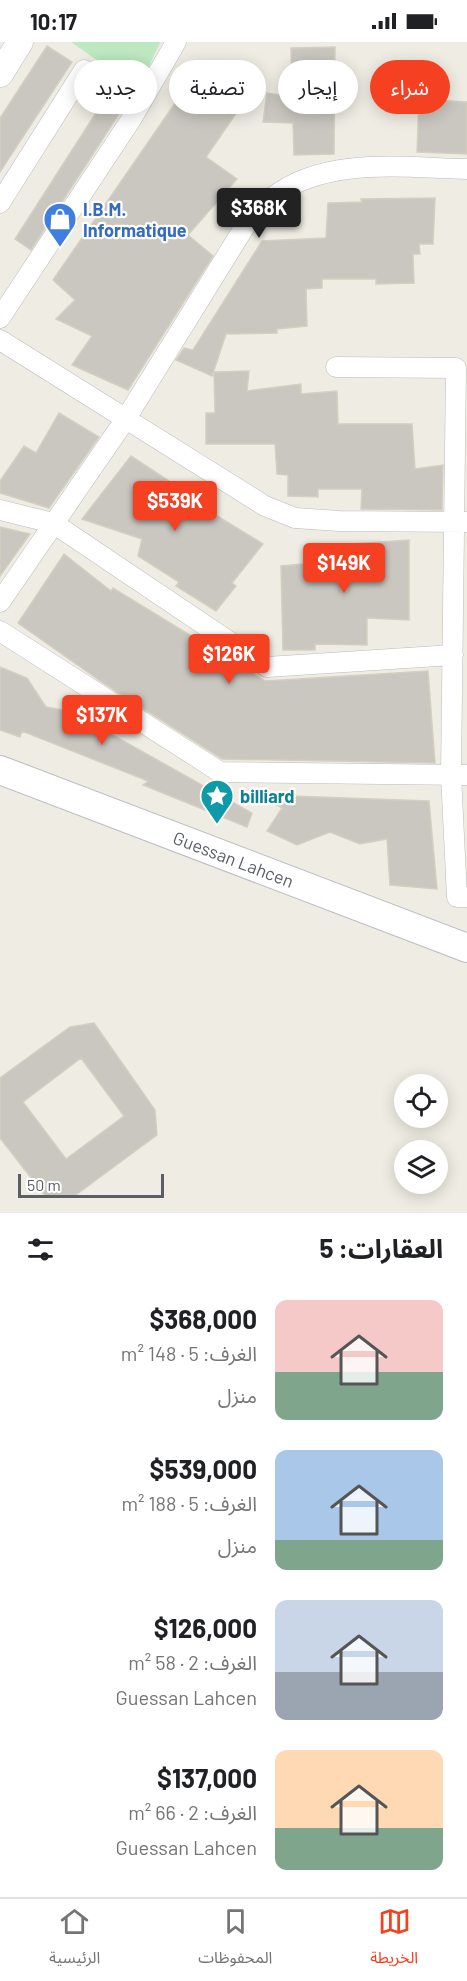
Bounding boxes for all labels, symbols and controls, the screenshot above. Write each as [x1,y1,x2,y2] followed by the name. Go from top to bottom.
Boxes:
[30,8,77,34] text: 10:17
[74,60,157,114] chip: جديد
[169,60,266,114] chip: تصفية
[278,60,358,114] chip: إيجار
[370,60,450,114] chip: شراء
[217,188,301,239] pin: $368K
[231,195,287,219] text: $368K
[83,198,187,241] place label: I.B.M. Informatique
[42,201,78,248] shop icon: I.B.M. Informatique
[133,481,217,532] pin: $539K
[147,488,203,512] text: $539K
[302,543,386,594] pin: $149K
[317,550,371,574] text: $149K
[187,634,271,685] pin: $126K
[203,641,255,665] text: $126K
[60,695,144,746] pin: $137K
[76,702,128,726] text: $137K
[199,778,235,825] place icon: billiard
[240,785,295,807] place label: billiard
[170,826,297,892] street label: Guessan Lahcen
[394,1074,448,1194] map controls
[394,1074,448,1128] button: locate
[394,1140,448,1194] button: layers
[18,1171,164,1198] scale bar
[27,1175,61,1194] text: 50 m
[319,1232,443,1263] text: العقارات: 5
[24,1233,57,1266] icon: filters
[149,1303,257,1334] text: $368,000
[323,1324,395,1396] icon: home
[121,1341,257,1365] text: الغرف: 5 · 148 m²
[218,1383,257,1407] text: منزل
[150,1453,257,1484] text: $539,000
[323,1474,395,1546] icon: home
[121,1491,257,1515] text: الغرف: 5 · 188 m²
[218,1533,257,1557] text: منزل
[154,1612,257,1643] text: $126,000
[323,1624,395,1696] icon: home
[128,1650,257,1674] text: الغرف: 2 · 58 m²
[116,1685,257,1709] text: Guessan Lahcen
[157,1762,257,1793] text: $137,000
[323,1774,395,1846] icon: home
[128,1800,257,1824] text: الغرف: 2 · 66 m²
[116,1835,257,1859] text: Guessan Lahcen
[49,1905,100,1975] tab: الرئيسية
[198,1905,272,1975] tab: المحفوظات
[370,1905,418,1975] tab: الخريطة

